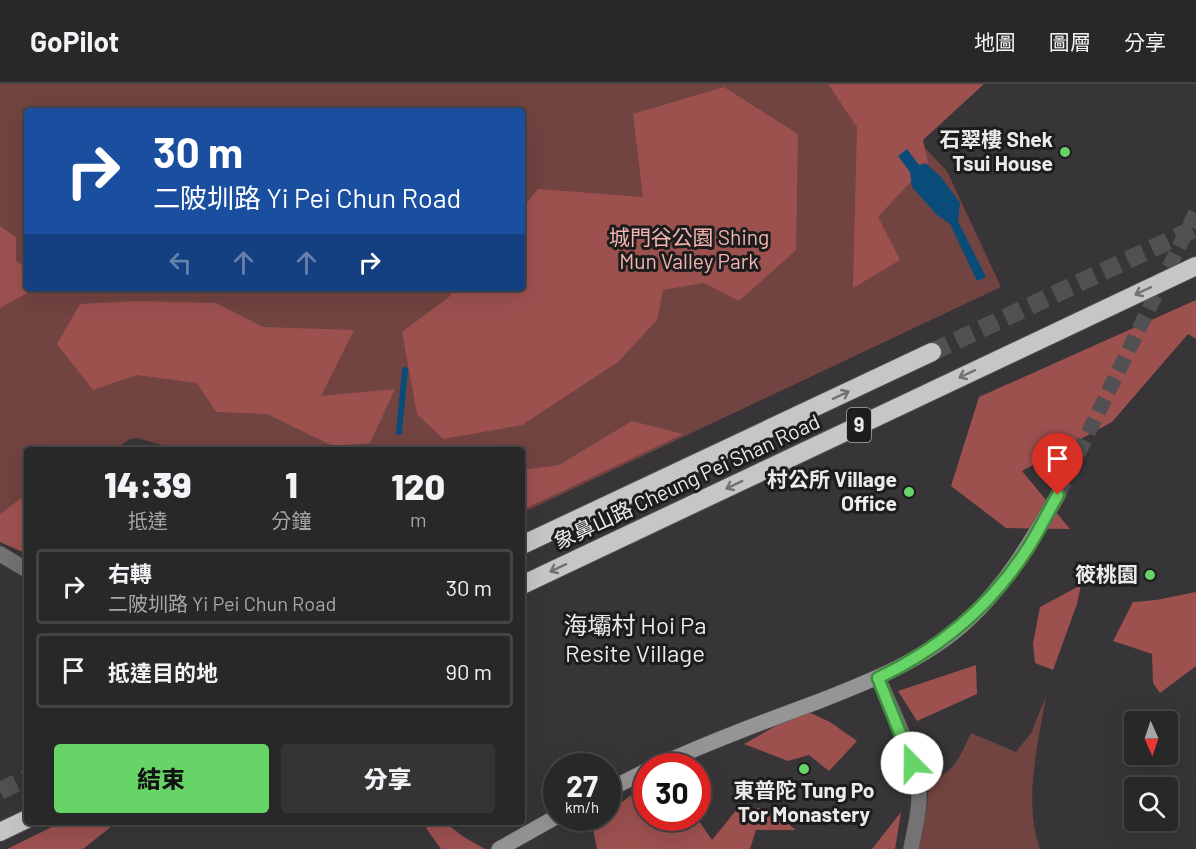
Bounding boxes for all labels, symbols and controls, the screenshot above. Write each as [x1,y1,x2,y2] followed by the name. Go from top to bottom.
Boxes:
[30,24,119,58] text: GoPilot
[974,29,1016,54] text: 地圖
[1049,29,1091,54] text: 圖層
[1124,29,1166,54] text: 分享
[153,126,243,176] text: 30 m
[939,126,1053,175] place label: 石翠樓 Shek Tsui House
[54,132,132,210] icon: right
[1058,145,1072,159] marker: 石翠樓 Shek Tsui House
[153,181,461,213] text: 二陂圳路 Yi Pei Chun Road
[609,224,769,273] park label: 城門谷公園 Shing Mun Valley Park
[164,246,197,279] icon: left
[227,246,260,279] icon: ahead
[290,246,323,279] icon: ahead
[353,246,386,279] icon: right
[1135,285,1153,297] one-way arrow
[958,369,976,381] one-way arrow
[832,388,850,400] one-way arrow
[549,408,823,553] street label: 象鼻山路 Cheung Pei Shan Road
[847,408,871,442] road number: 9
[1032,433,1083,495] pin
[1041,442,1074,475] icon: arrive
[104,462,192,505] text: 14:39
[285,462,298,505] text: 1
[391,464,445,507] text: 120
[767,466,897,515] place label: 村公所 Village Office
[725,479,743,491] one-way arrow
[902,485,916,499] marker: 村公所 Village Office
[410,507,426,531] text: m
[128,508,168,532] text: 抵達
[271,508,311,532] text: 分鐘
[108,560,152,586] text: 右轉
[1075,561,1138,586] place label: 筱桃園
[549,563,567,575] one-way arrow
[1143,568,1157,582] marker: 筱桃園
[57,570,90,603] icon: right
[446,574,492,600] text: 30 m
[108,591,336,615] text: 二陂圳路 Yi Pei Chun Road
[564,610,706,667] district label: 海壩村 Hoi Pa Resite Village
[57,654,90,687] icon: arrive
[446,658,492,684] text: 90 m
[108,659,218,685] text: 抵達目的地
[1124,711,1178,765] north arrow
[1124,711,1178,831] map controls
[880,731,944,795] position arrow
[54,744,269,813] button: 結束
[281,744,495,813] button: 分享
[633,753,711,831] speed limit sign: 30
[797,762,811,776] marker: 東普陀 Tung Po Tor Monastery
[566,767,598,803] text: 27
[734,777,874,826] place label: 東普陀 Tung Po Tor Monastery
[1124,777,1178,831] button: search
[565,798,599,816] text: km/h

